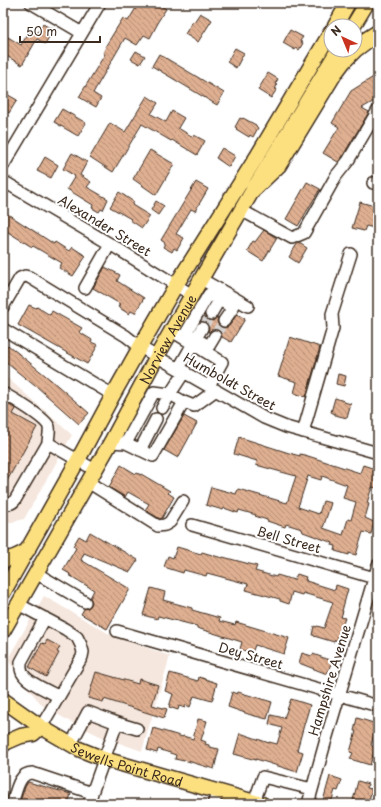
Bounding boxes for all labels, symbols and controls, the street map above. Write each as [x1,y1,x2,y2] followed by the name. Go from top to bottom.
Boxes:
[20,18,100,44] scale bar
[323,18,363,58] north arrow
[327,21,345,40] text: N
[26,22,57,40] text: 50 m
[55,190,155,260] street label: Alexander Street
[134,290,200,387] street label: Norview Avenue
[180,348,280,414] street label: Humboldt Street
[255,521,323,557] street label: Bell Street
[303,622,355,738] street label: Hampshire Avenue
[217,637,285,673] street label: Dey Street
[67,737,185,791] street label: Sewells Point Road

